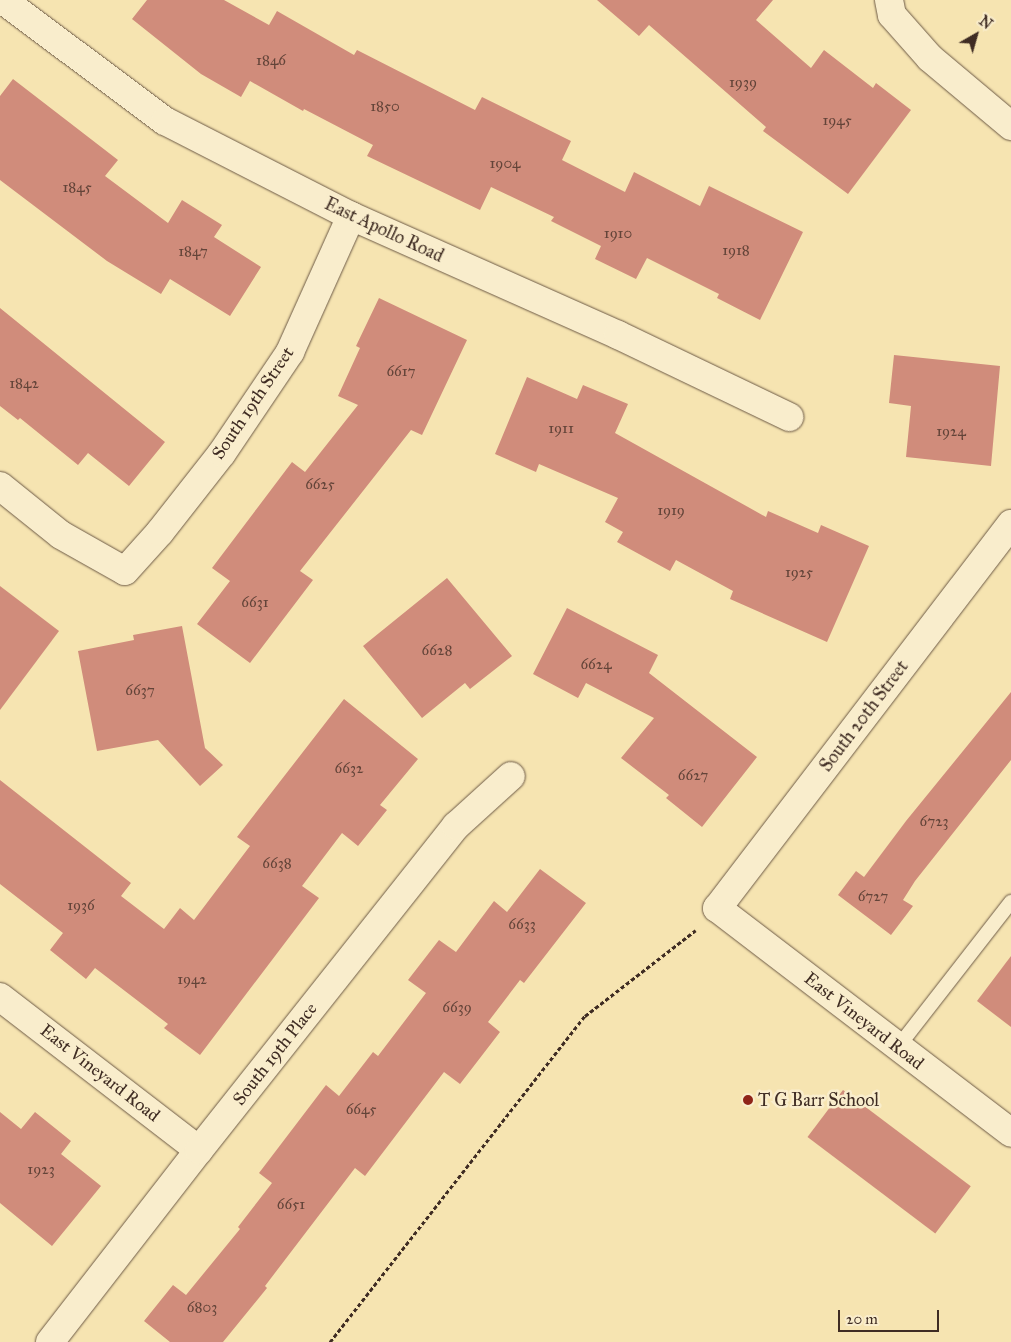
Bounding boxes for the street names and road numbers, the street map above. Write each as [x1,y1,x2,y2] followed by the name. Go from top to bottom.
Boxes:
[321,193,447,267] street label: East Apollo Road
[207,343,299,463] street label: South 19th Street
[815,656,913,776] street label: South 20th Street
[800,968,928,1074] street label: East Vineyard Road
[228,998,322,1110] street label: South 19th Place
[36,1020,164,1126] street label: East Vineyard Road

